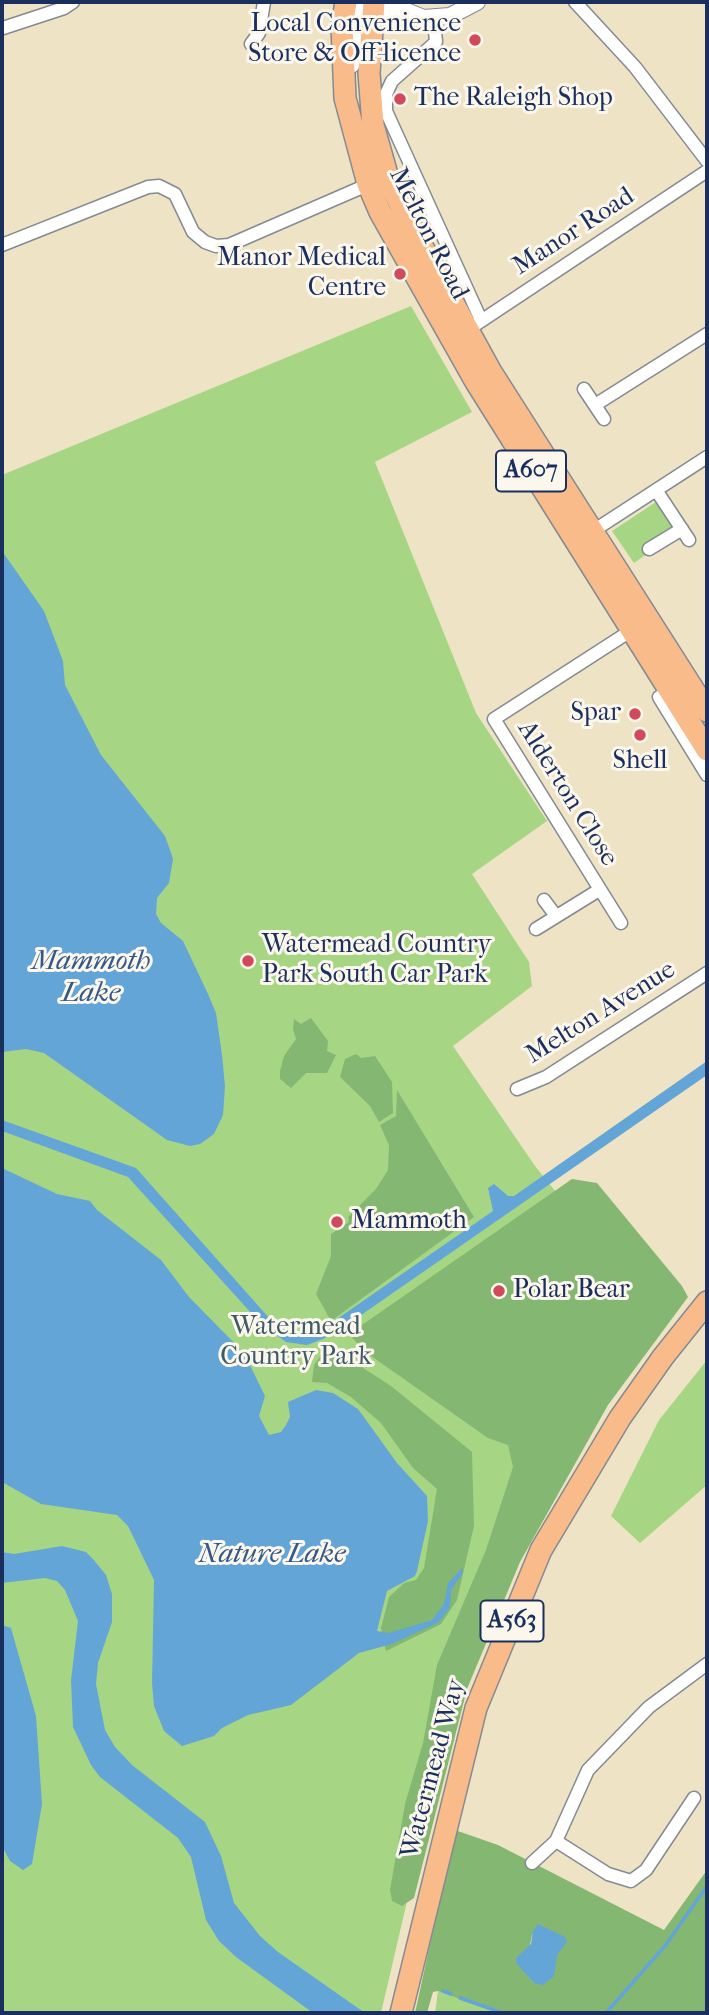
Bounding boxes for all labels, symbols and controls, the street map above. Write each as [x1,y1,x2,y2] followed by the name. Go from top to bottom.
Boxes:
[248,9,461,70] place label: Local Convenience Store & Off-licence
[467,32,483,48] marker: Local Convenience Store & Off-licence
[414,83,613,115] place label: The Raleigh Shop
[392,91,408,107] marker: The Raleigh Shop
[381,163,475,305] street label: Melton Road
[508,181,640,283] street label: Manor Road
[217,243,386,304] place label: Manor Medical Centre
[392,266,408,282] marker: Manor Medical Centre
[496,450,566,492] road number: A607
[570,698,621,730] place label: Spar
[627,706,643,722] marker: Spar
[510,716,624,872] street label: Alderton Close
[632,727,648,743] marker: Shell
[612,746,668,778] place label: Shell
[262,930,491,992] place label: Watermead Country Park South Car Park
[32,945,150,1011] water label: Mammoth Lake
[240,953,256,969] marker: Watermead Country Park South Car Park
[521,955,681,1071] street label: Melton Avenue
[351,1206,467,1238] place label: Mammoth
[329,1214,345,1230] marker: Mammoth
[513,1275,630,1307] place label: Polar Bear
[491,1283,507,1299] marker: Polar Bear
[220,1312,372,1374] park label: Watermead Country Park
[199,1538,345,1572] water label: Nature Lake
[480,1601,544,1642] road number: A563
[395,1676,473,1862] street label: Watermead Way

